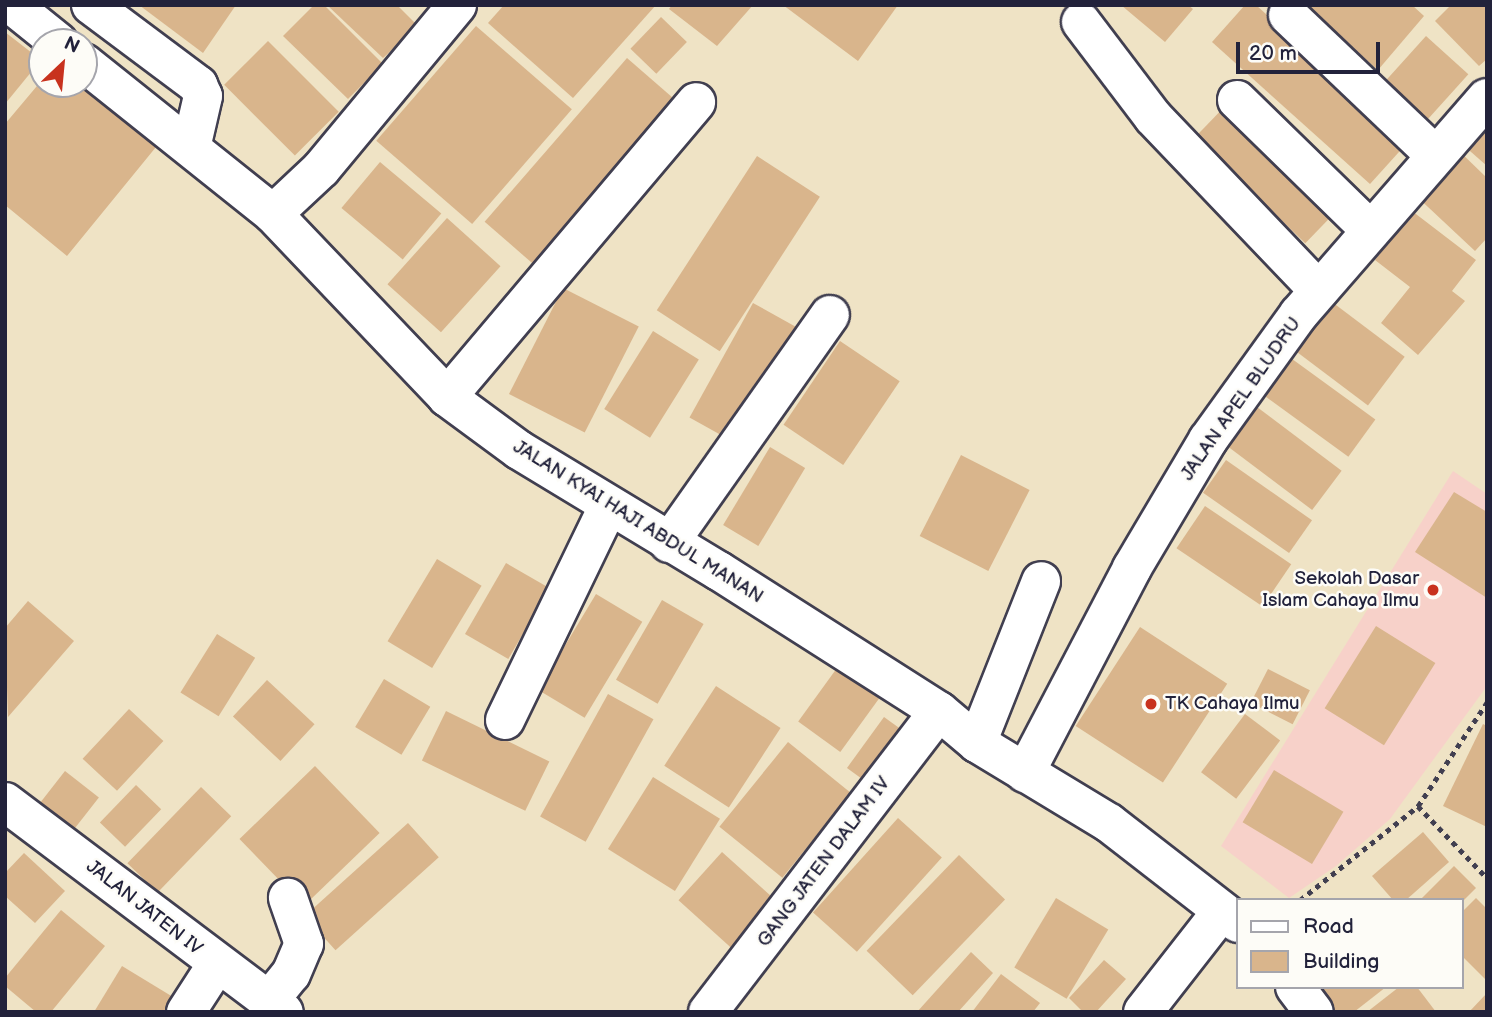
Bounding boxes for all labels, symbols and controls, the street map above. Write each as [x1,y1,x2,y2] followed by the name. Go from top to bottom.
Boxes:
[28,28,98,98] north arrow
[1240,28,1384,72] scale bar
[60,32,83,59] text: N
[1249,41,1297,66] text: 20 m
[1176,313,1306,485] street label: JALAN APEL BLUDRU
[509,435,767,609] street label: JALAN KYAI HAJI ABDUL MANAN
[1262,568,1419,612] place label: Sekolah Dasar Islam Cahaya Ilmu
[1425,582,1441,598] marker: Sekolah Dasar Islam Cahaya Ilmu
[1165,693,1300,715] place label: TK Cahaya Ilmu
[1143,696,1159,712] marker: TK Cahaya Ilmu
[752,772,896,952] street label: GANG JATEN DALAM IV
[81,855,207,961] street label: JALAN JATEN IV
[1236,898,1464,989] legend
[1303,914,1354,939] text: Road
[1303,949,1379,974] text: Building

